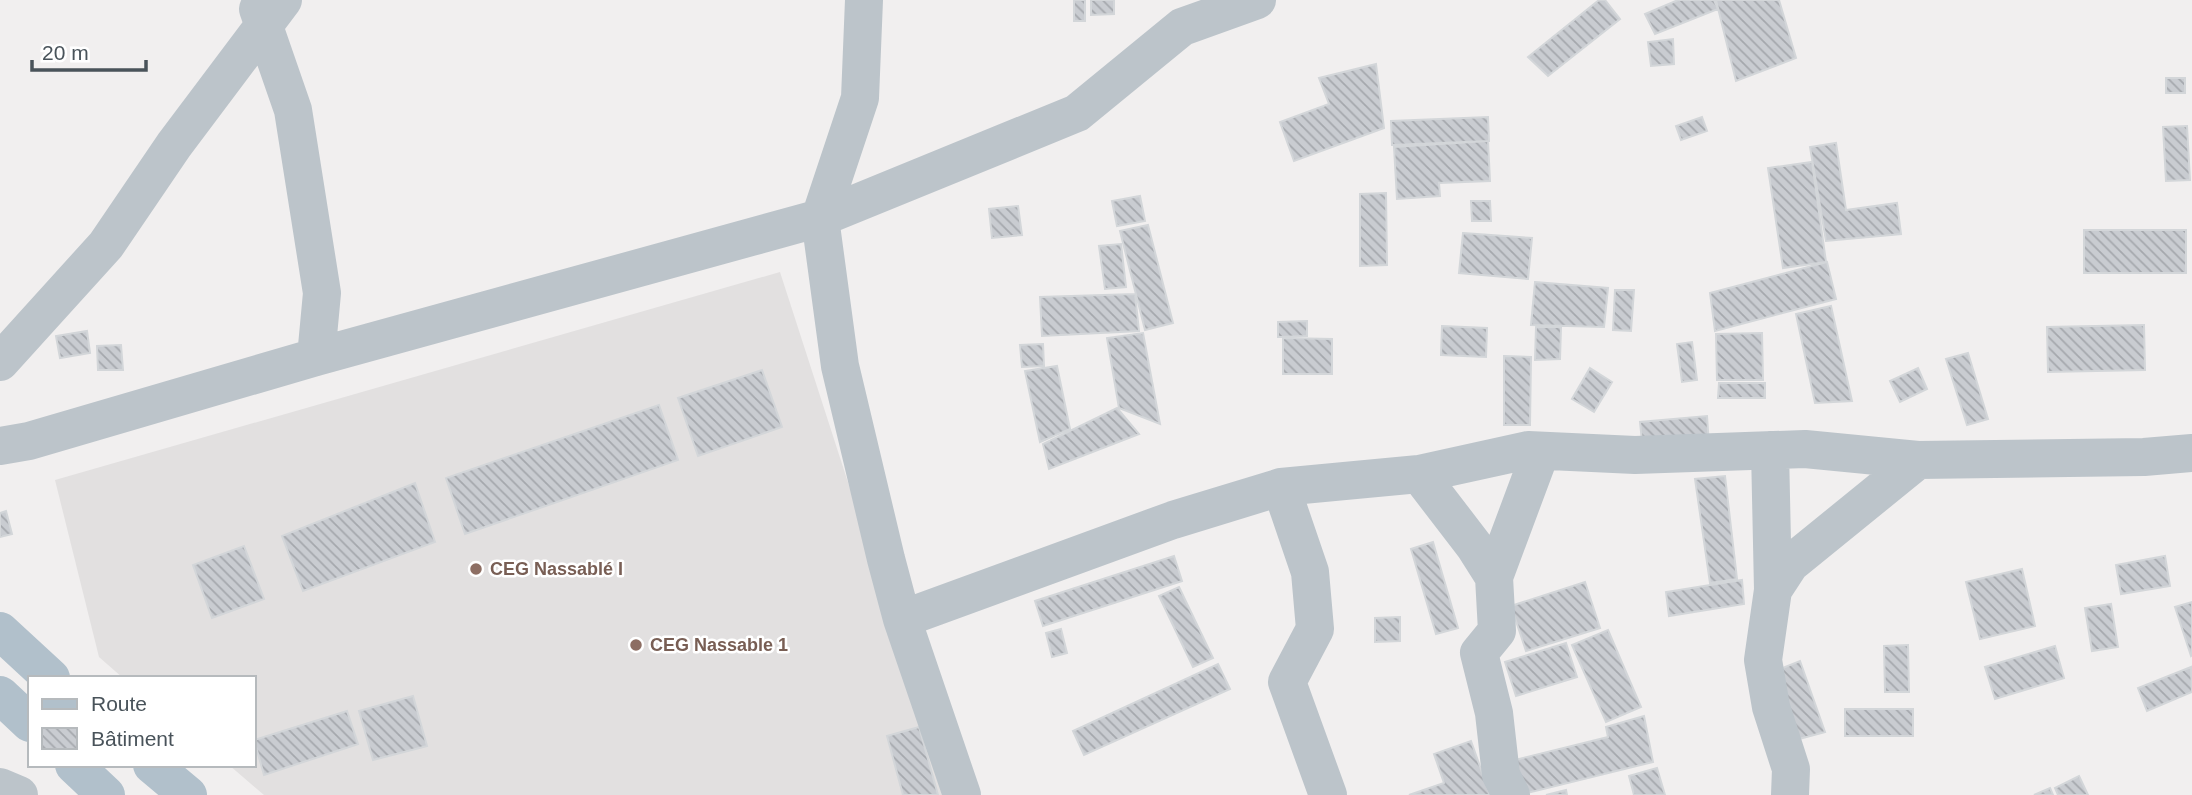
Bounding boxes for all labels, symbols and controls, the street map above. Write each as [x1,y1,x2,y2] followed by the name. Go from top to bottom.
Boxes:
[32,28,145,72] scale bar
[42,41,89,64] text: 20 m
[490,559,623,579] place label: CEG Nassablé I
[468,561,484,577] marker: CEG Nassablé I
[650,635,788,655] place label: CEG Nassable 1
[628,637,644,653] marker: CEG Nassable 1
[28,676,256,767] legend
[91,692,147,715] text: Route
[91,727,174,750] text: Bâtiment

